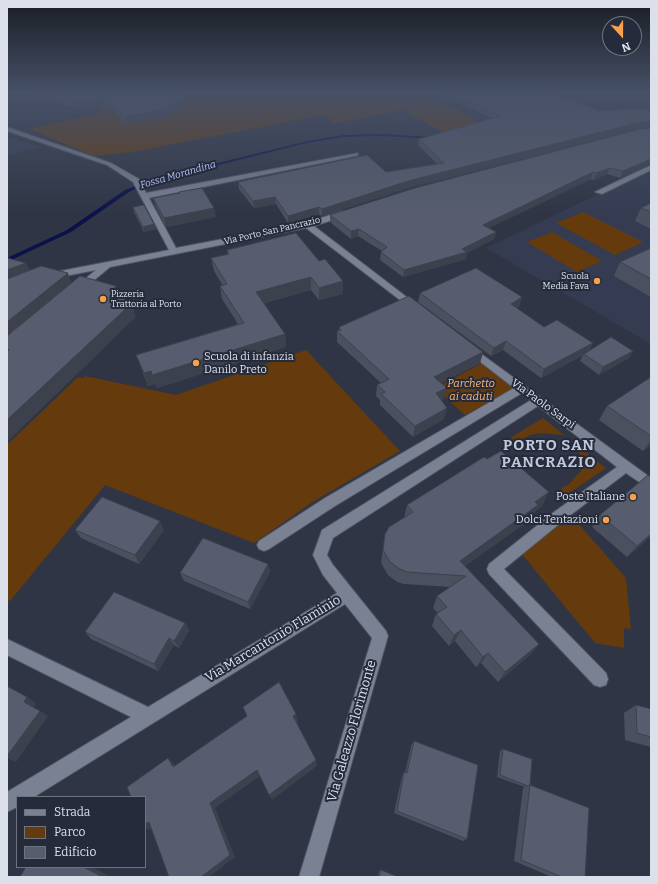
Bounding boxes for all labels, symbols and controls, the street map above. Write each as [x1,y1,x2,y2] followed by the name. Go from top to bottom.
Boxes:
[602,16,642,56] north arrow
[620,39,632,54] text: N
[139,158,217,192] water label: Fossa Morandina
[223,215,321,247] street label: Via Porto San Pancrazio
[543,271,589,292] place label: Scuola Media Fava
[592,276,602,286] marker: Scuola Media Fava
[111,289,181,310] place label: Pizzeria Trattoria al Porto
[98,294,108,304] marker: Pizzeria Trattoria al Porto
[204,350,294,376] place label: Scuola di infanzia Danilo Preto
[191,358,201,368] marker: Scuola di infanzia Danilo Preto
[508,376,578,432] street label: Via Paolo Sarpi
[447,377,495,403] park label: Parchetto ai caduti
[502,437,596,472] district label: PORTO SAN PANCRAZIO
[556,490,625,504] place label: Poste Italiane
[628,492,638,502] marker: Poste Italiane
[516,513,598,527] place label: Dolci Tentazioni
[601,515,611,525] marker: Dolci Tentazioni
[202,592,344,686] street label: Via Marcantonio Flaminio
[324,658,380,804] street label: Via Galeazzo Florimonte
[16,796,146,868] legend
[54,805,90,819] text: Strada
[54,825,85,839] text: Parco
[54,845,96,859] text: Edificio

